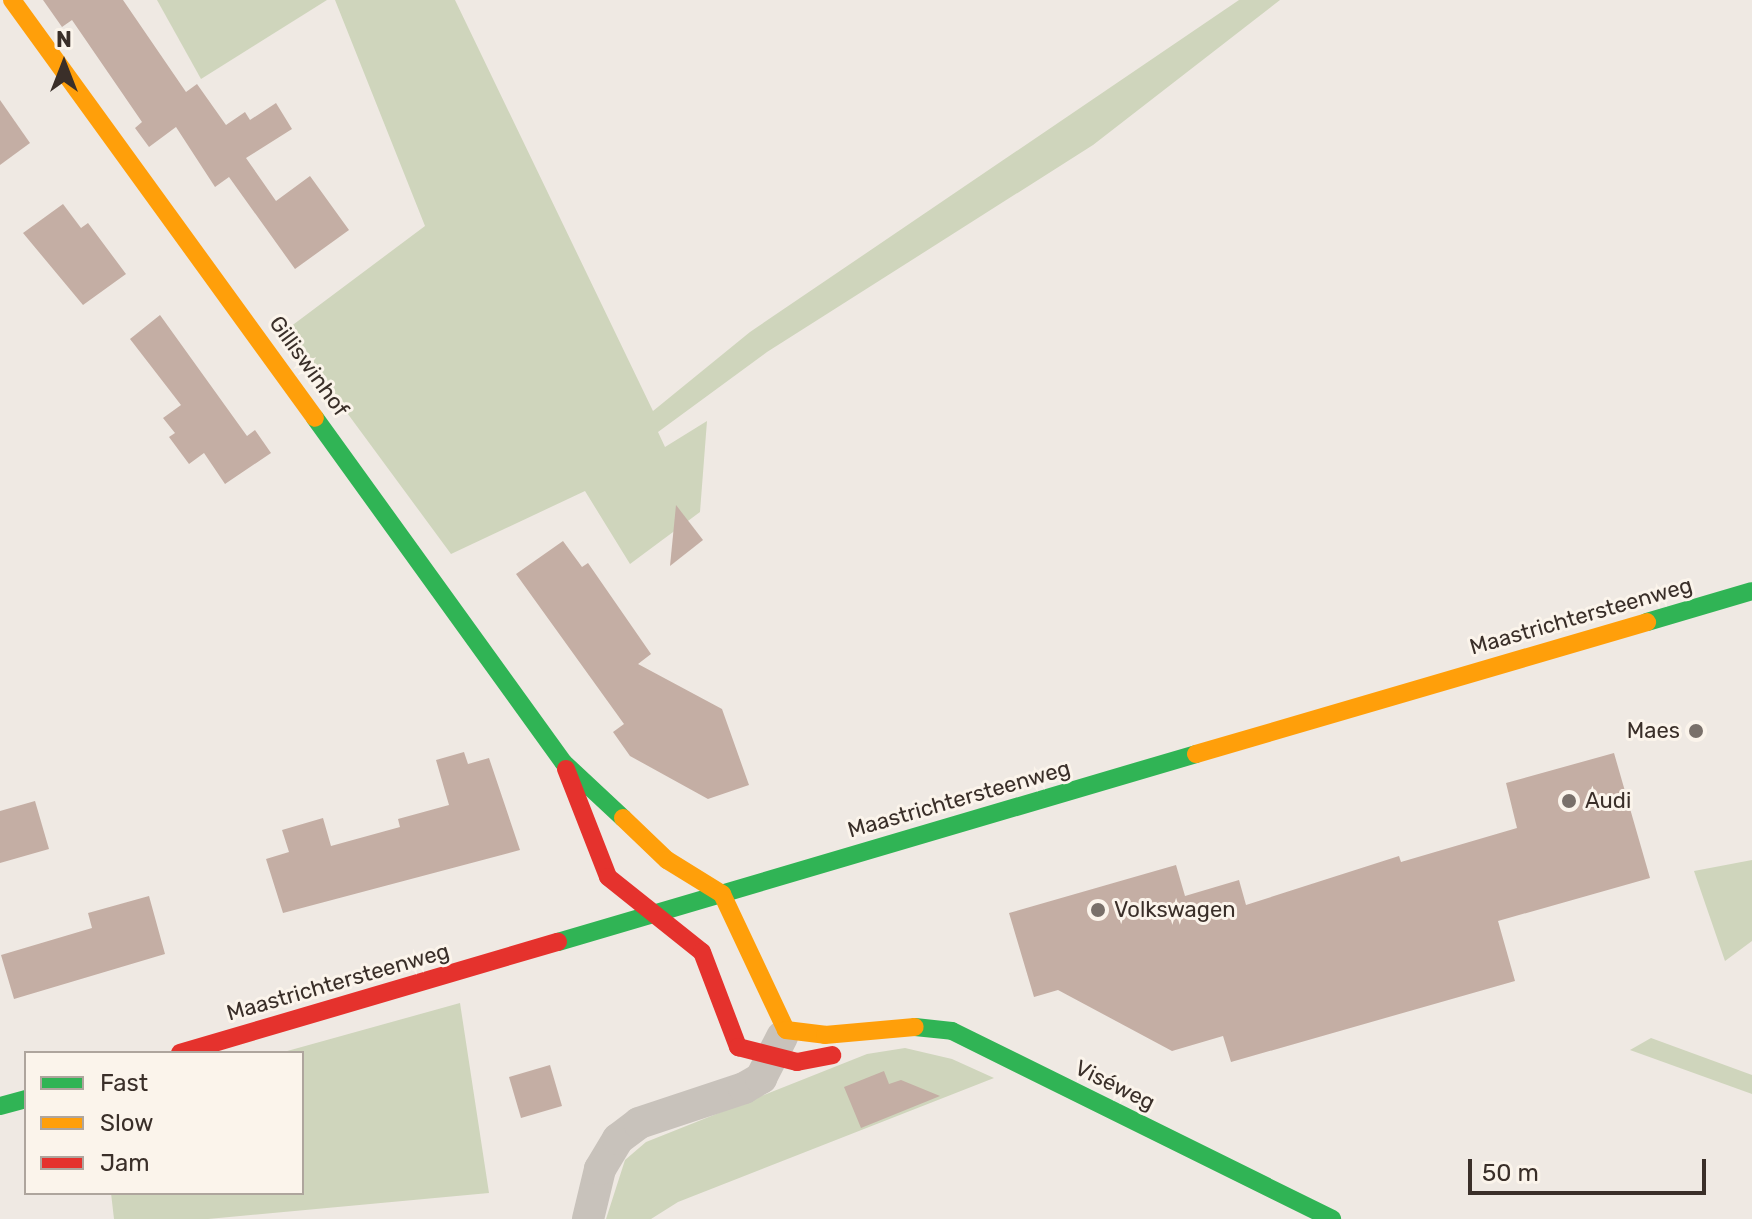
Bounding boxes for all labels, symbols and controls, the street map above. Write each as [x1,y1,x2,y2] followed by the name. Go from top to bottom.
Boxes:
[24,24,104,104] north arrow
[56,26,72,53] text: N
[264,311,354,421] street label: Gilliswinhof
[1467,572,1695,660] street label: Maastrichtersteenweg
[1627,718,1680,744] place label: Maes
[1687,722,1705,740] marker: Maes
[845,755,1073,843] street label: Maastrichtersteenweg
[1585,788,1631,814] place label: Audi
[1560,792,1578,810] marker: Audi
[1114,897,1236,923] place label: Volkswagen
[1089,901,1107,919] marker: Volkswagen
[224,938,452,1026] street label: Maastrichtersteenweg
[24,1051,304,1195] legend
[1071,1054,1159,1116] street label: Viséweg
[100,1069,148,1097] text: Fast
[100,1109,153,1137] text: Slow
[1472,1143,1710,1193] scale bar
[100,1149,150,1177] text: Jam
[1482,1159,1539,1187] text: 50 m

